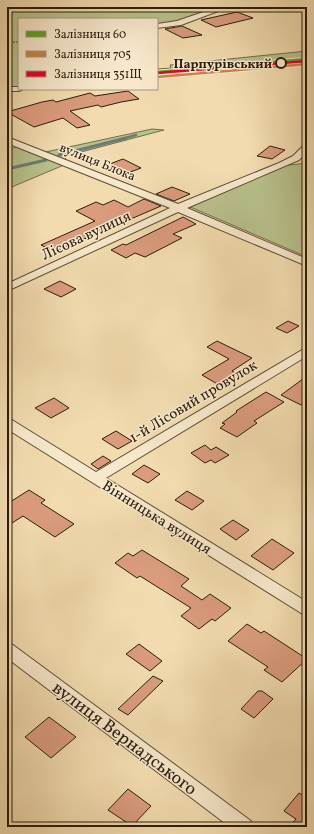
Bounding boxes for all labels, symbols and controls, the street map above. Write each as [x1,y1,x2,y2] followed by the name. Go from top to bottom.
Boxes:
[18,18,158,90] legend
[54,27,126,43] text: Залізниця 60
[54,47,131,63] text: Залізниця 705
[173,56,272,74] place label: Парпурівський
[275,57,287,69] marker: Парпурівський
[54,67,142,83] text: Залізниця 351Щ
[57,139,138,186] street label: вулиця Блока
[38,206,135,266] street label: Лісова вулиця
[126,356,262,449] street label: 1-й Лісовий провулок
[97,476,215,561] street label: Вінницька вулиця
[46,676,202,802] street label: вулиця Вернадського

